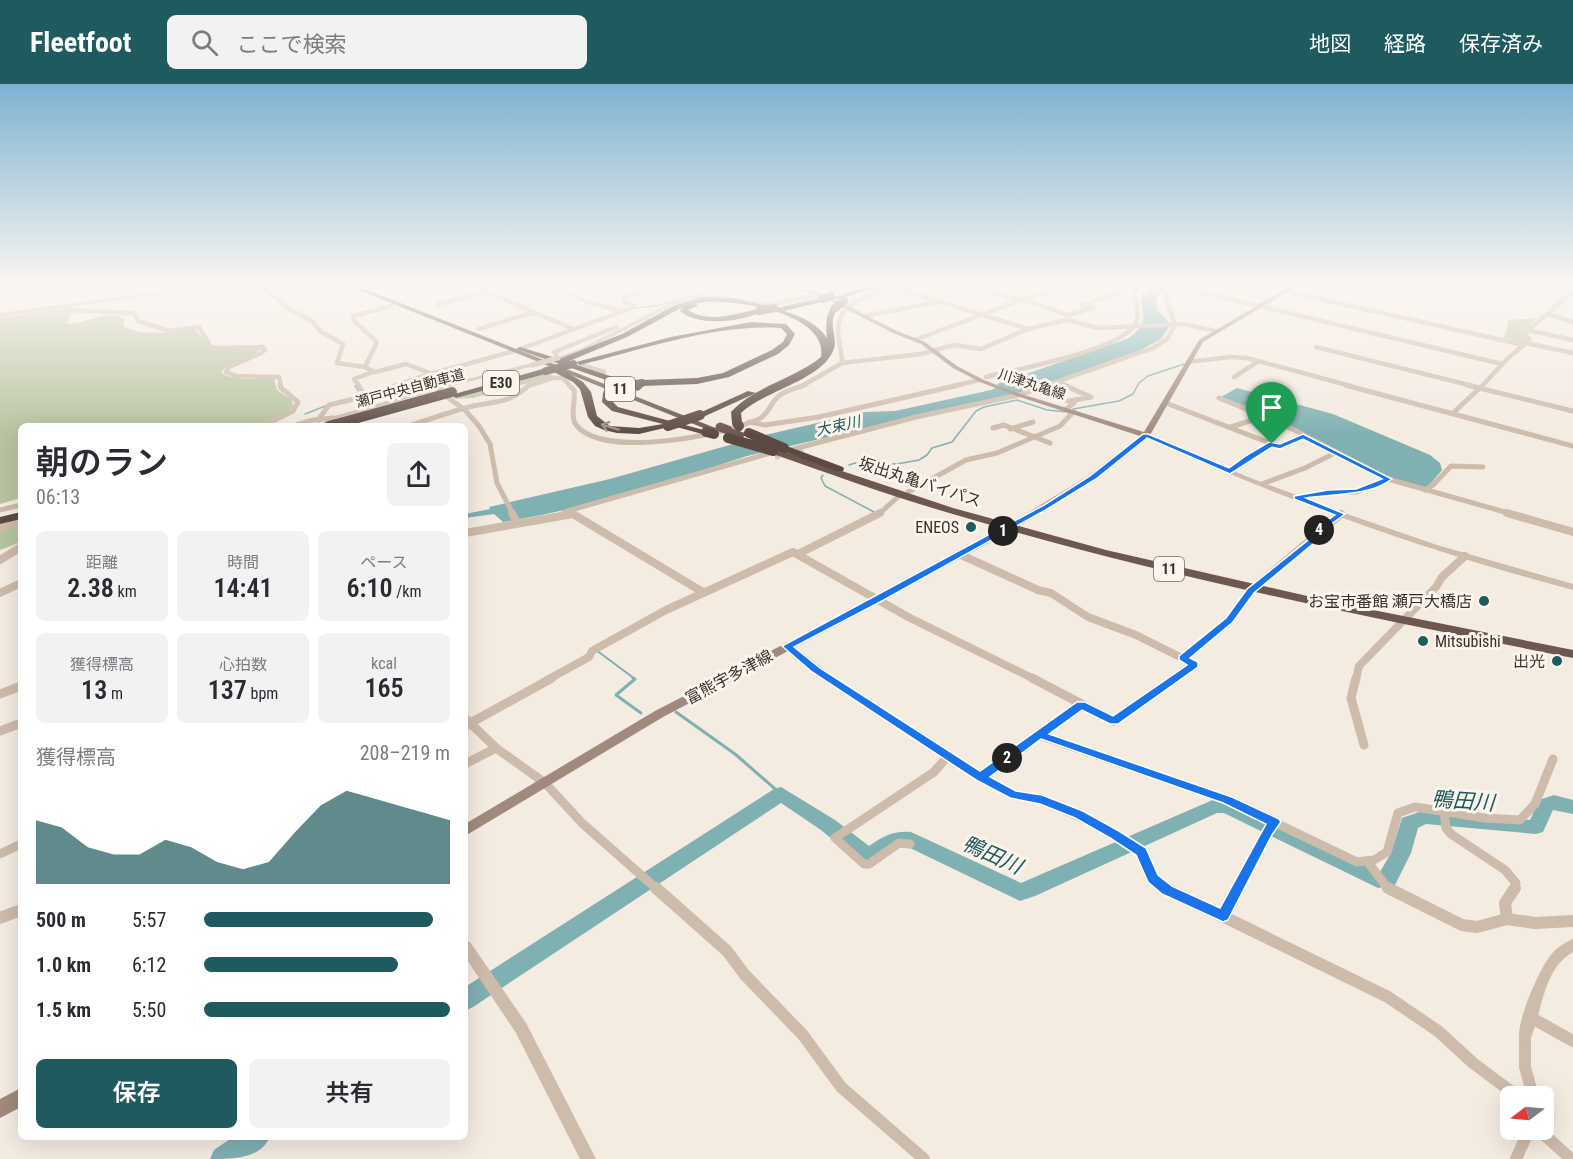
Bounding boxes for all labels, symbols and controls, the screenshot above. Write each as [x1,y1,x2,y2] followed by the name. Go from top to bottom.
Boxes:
[167,15,587,69] search box
[30,26,131,59] text: Fleetfoot
[188,26,221,59] icon: search
[236,32,346,57] text: ここで検索
[1309,32,1351,56] text: 地図
[1384,32,1426,56] text: 経路
[1459,32,1543,56] text: 保存済み
[354,366,466,410] street label: 瀬戸中央自動車道
[996,366,1068,402] street label: 川津丸亀線
[483,371,519,395] road number: E30
[605,377,635,401] road number: 11
[1246,382,1297,444] pin
[1255,391,1288,424] icon: arrive
[814,412,864,439] water label: 大束川
[601,421,620,432] one-way arrow
[36,443,168,482] text: 朝のラン
[387,443,450,506] button: share
[856,453,984,511] street label: 坂出丸亀バイパス
[36,485,80,509] text: 06:13
[1304,515,1334,545] pin: 4
[988,516,1018,546] pin: 1
[915,518,959,537] place label: ENEOS
[964,520,978,534] marker: ENEOS
[1315,520,1323,539] text: 4
[999,521,1007,540] text: 1
[86,553,118,572] text: 距離
[227,553,259,572] text: 時間
[360,553,408,572] text: ペース
[1154,557,1184,581] road number: 11
[67,573,114,603] text: 2.38
[213,573,273,603] text: 14:41
[347,573,393,603] text: 6:10
[114,582,137,601] text: km
[393,582,421,601] text: /km
[1308,592,1472,611] place label: お宝市番館 瀬戸大橋店
[1477,594,1491,608] marker: お宝市番館 瀬戸大橋店
[1435,632,1501,651] place label: Mitsubishi
[1416,634,1430,648] marker: Mitsubishi
[682,646,776,708] street label: 富熊宇多津線
[1513,652,1545,671] place label: 出光
[371,654,397,673] text: kcal
[1550,654,1564,668] marker: 出光
[70,655,134,674] text: 獲得標高
[219,655,267,674] text: 心拍数
[364,673,404,703] text: 165
[81,675,107,705] text: 13
[208,675,247,705] text: 137
[107,684,123,703] text: m
[247,684,278,703] text: bpm
[360,741,450,765] text: 208–219 m
[992,743,1022,773] pin: 2
[36,745,116,769] text: 獲得標高
[1003,748,1011,767] text: 2
[1431,787,1497,815] water label: 鴨田川
[958,831,1027,880] water label: 鴨田川
[36,908,86,932] text: 500 m
[132,908,166,932] text: 5:57
[36,953,91,977] text: 1.0 km
[132,953,166,977] text: 6:12
[36,998,91,1022] text: 1.5 km
[132,998,166,1022] text: 5:50
[36,1059,237,1128] button: 保存
[249,1059,450,1128] button: 共有
[1500,1086,1554,1140] north arrow
[1500,1086,1554,1140] map controls

